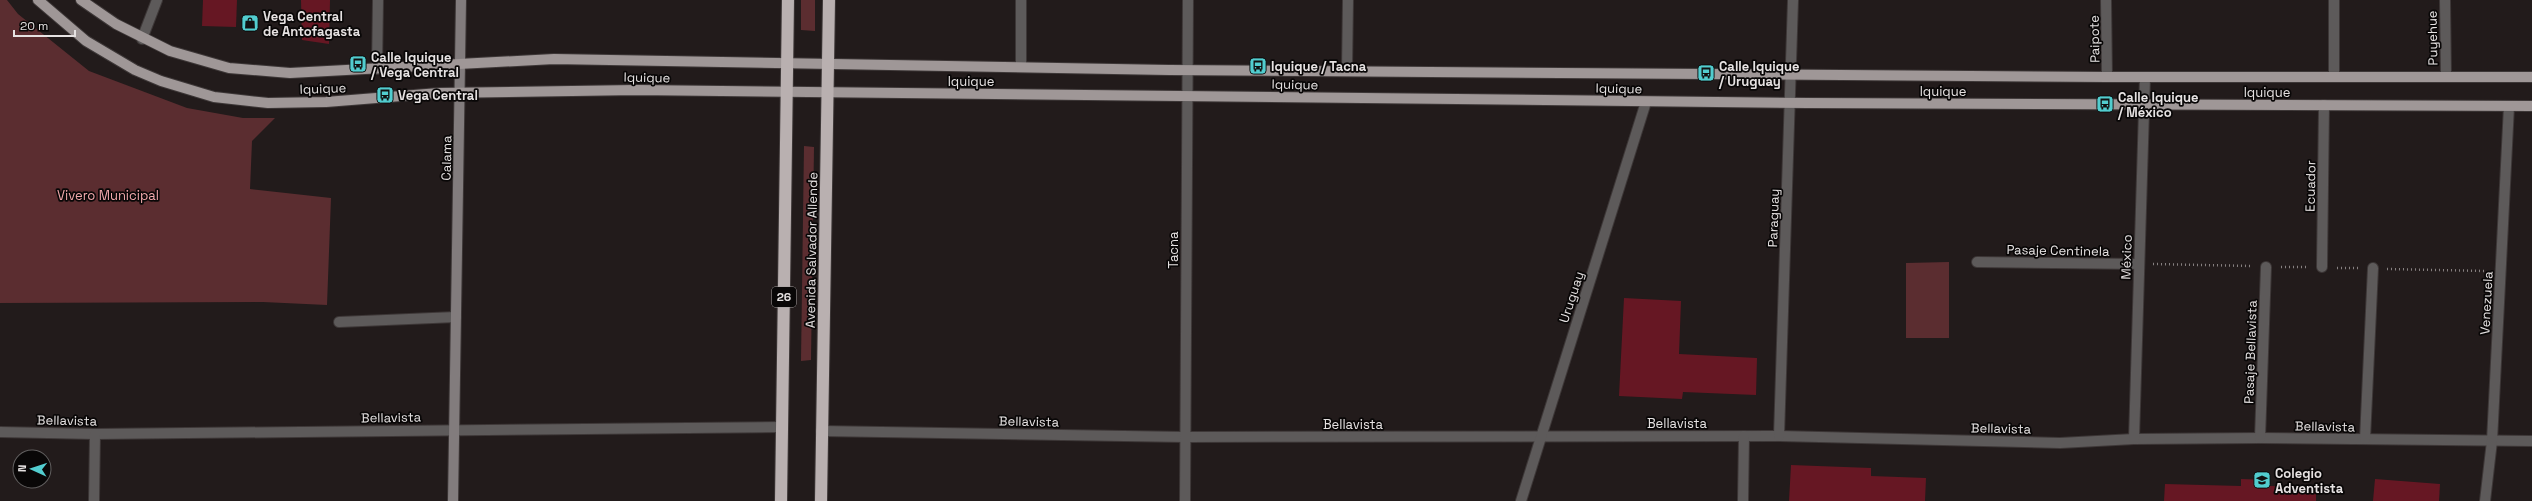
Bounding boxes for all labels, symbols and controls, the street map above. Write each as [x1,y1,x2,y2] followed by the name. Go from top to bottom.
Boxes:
[263,8,361,40] place label: Vega Central de Antofagasta
[2424,10,2441,66] street label: Puyehue
[14,12,75,38] scale bar
[240,13,260,33] shop icon: Vega Central de Antofagasta
[2086,15,2103,63] street label: Paipote
[20,18,48,34] text: 20 m
[370,49,459,81] place label: Calle Iquique / Vega Central
[348,54,368,74] bus stop icon: Calle Iquique / Vega Central
[1248,56,1268,76] bus stop icon: Iquique / Tacna
[1271,58,1367,75] place label: Iquique / Tacna
[1718,58,1800,90] place label: Calle Iquique / Uruguay
[1696,63,1716,83] bus stop icon: Calle Iquique / Uruguay
[623,69,670,86] street label: Iquique
[948,73,994,90] street label: Iquique
[1271,76,1318,93] street label: Iquique
[299,79,347,98] street label: Iquique
[1595,80,1642,97] street label: Iquique
[1920,83,1966,100] street label: Iquique
[2244,84,2290,101] street label: Iquique
[375,85,395,105] bus stop icon: Vega Central
[398,87,478,104] place label: Vega Central
[2117,89,2199,121] place label: Calle Iquique / México
[2095,94,2115,114] bus stop icon: Calle Iquique / México
[438,135,455,181] street label: Calama
[2302,160,2319,212] street label: Ecuador
[802,172,821,328] street label: Avenida Salvador Allende
[57,187,159,204] park label: Vivero Municipal
[1764,188,1783,248] street label: Paraguay
[1165,231,1182,269] street label: Tacna
[2117,234,2136,280] street label: México
[2006,241,2110,260] street label: Pasaje Centinela
[1555,269,1588,325] street label: Uruguay
[2476,270,2497,335] street label: Venezuela
[772,287,796,307] road number: 26
[2240,299,2261,404] street label: Pasaje Bellavista
[361,408,422,427] street label: Bellavista
[37,411,98,430] street label: Bellavista
[999,412,1060,431] street label: Bellavista
[1647,415,1708,432] street label: Bellavista
[1323,416,1384,433] street label: Bellavista
[2295,417,2356,436] street label: Bellavista
[1971,419,2032,438] street label: Bellavista
[12,449,52,489] north arrow
[15,464,29,473] text: N
[2275,465,2344,497] place label: Colegio Adventista
[2252,470,2272,490] school or university icon: Colegio Adventista

